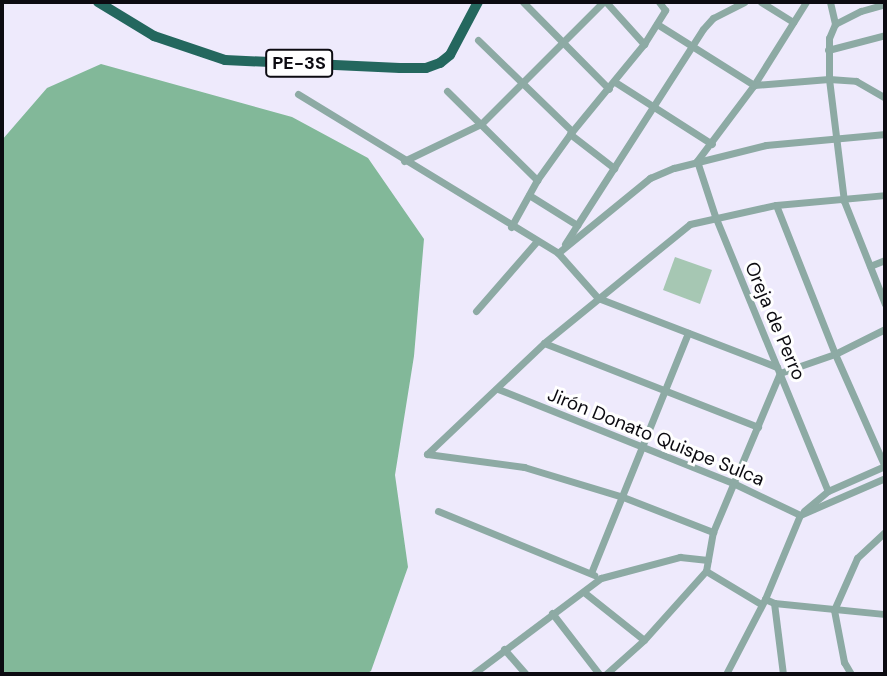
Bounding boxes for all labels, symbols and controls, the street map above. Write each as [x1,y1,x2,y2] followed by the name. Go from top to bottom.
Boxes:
[264,48,334,78] road number: PE-3S
[740,258,810,384] street label: Oreja de Perro
[544,383,768,491] street label: Jirón Donato Quispe Sulca

